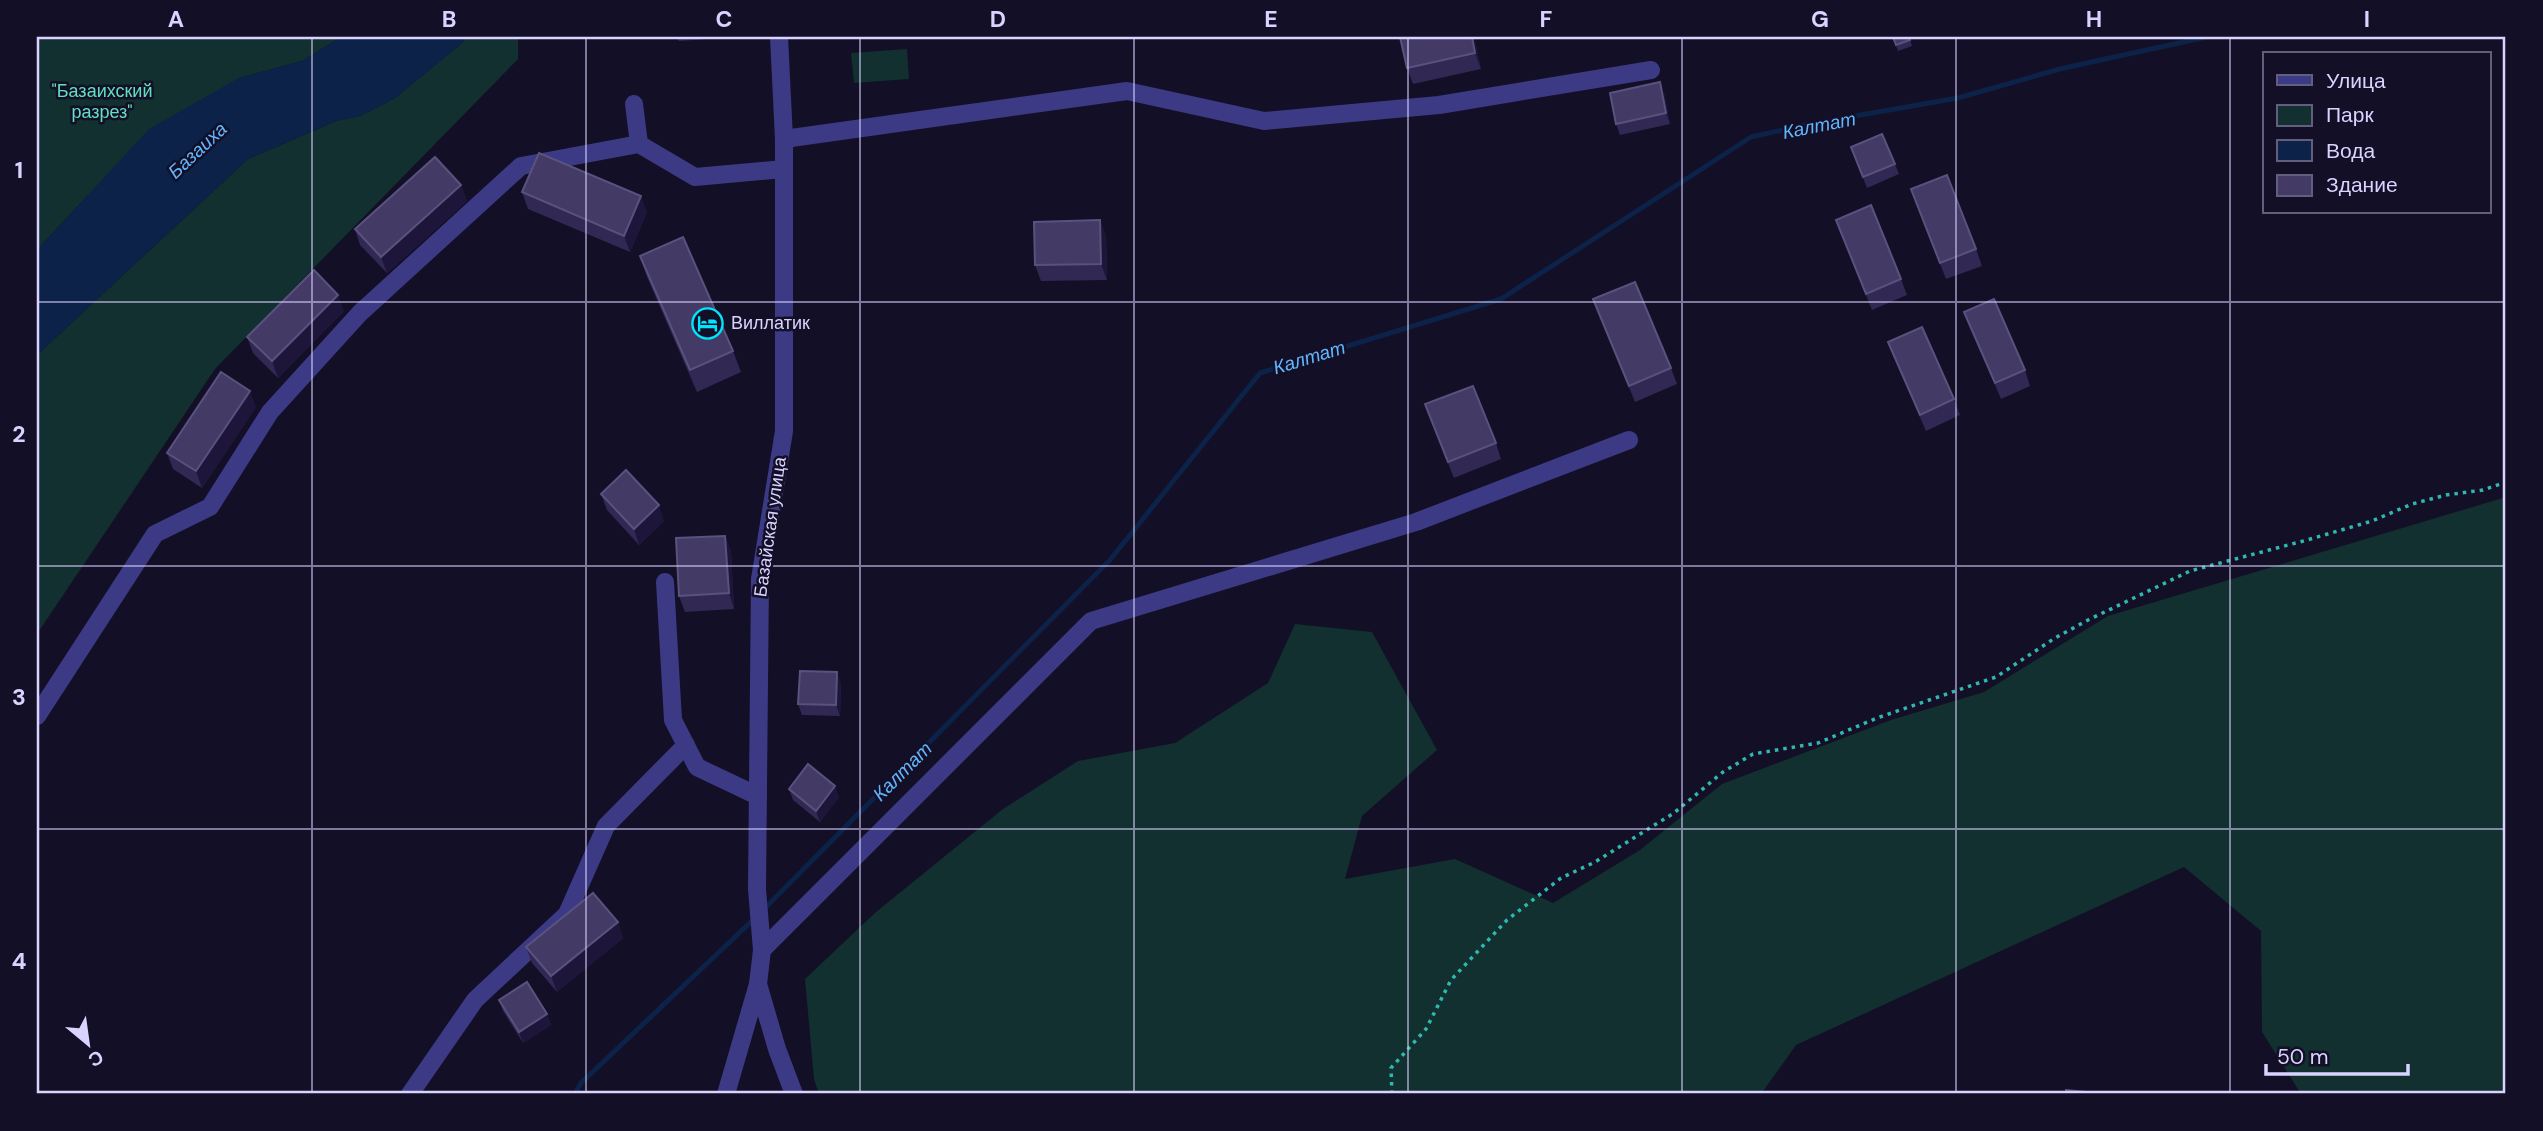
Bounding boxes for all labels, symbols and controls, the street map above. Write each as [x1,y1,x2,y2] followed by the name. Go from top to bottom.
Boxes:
[168,4,184,34] text: A
[442,4,456,34] text: B
[716,4,732,34] text: C
[990,4,1006,34] text: D
[1264,4,1278,34] text: E
[1540,4,1553,34] text: F
[1811,4,1829,34] text: G
[2086,4,2102,34] text: H
[2364,4,2370,34] text: I
[2263,52,2490,214] legend
[2326,67,2386,95] text: Улица
[52,79,152,124] park label: "Базаихский разрез"
[2326,101,2374,129] text: Парк
[1780,106,1858,145] water label: Калтат
[162,117,232,184] water label: Базаиха
[2326,137,2375,165] text: Вода
[15,155,23,185] text: 1
[2326,171,2398,199] text: Здание
[691,306,725,340] hotel icon: Виллатик
[731,311,810,335] place label: Виллатик
[1270,335,1348,380] water label: Калтат
[12,419,26,449] text: 2
[748,454,792,599] street label: Базайская улица
[12,682,26,712] text: 3
[867,736,937,806] water label: Калтат
[12,946,27,976] text: 4
[52,1009,122,1078] north arrow
[2266,1033,2408,1077] scale bar
[2277,1043,2328,1071] text: 50 m
[84,1044,108,1073] text: С

